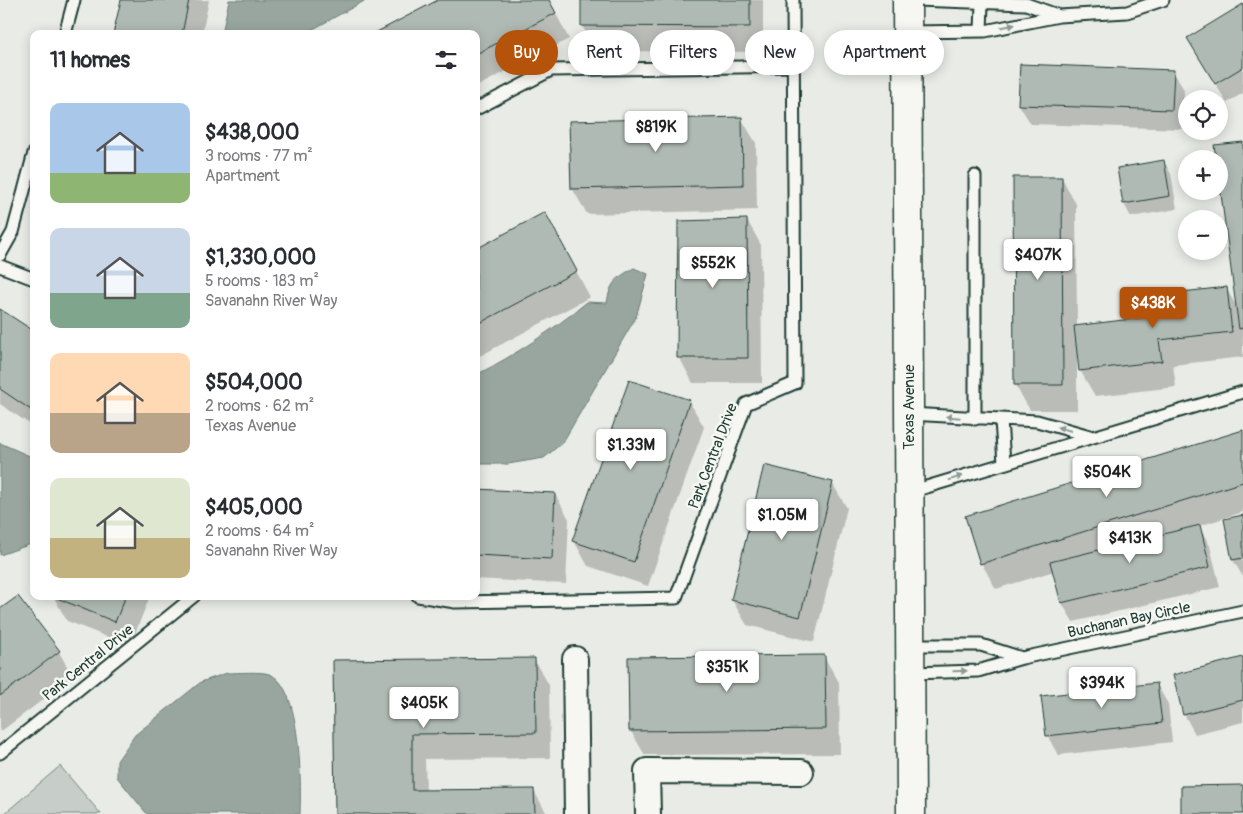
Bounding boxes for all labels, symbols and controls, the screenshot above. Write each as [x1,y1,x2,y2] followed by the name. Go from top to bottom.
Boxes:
[1001,22,1016,30] one-way arrow
[495,30,558,75] chip: Buy
[568,30,640,75] chip: Rent
[650,30,735,75] chip: Filters
[745,30,814,75] chip: New
[824,30,944,75] chip: Apartment
[432,46,460,74] icon: filters
[50,47,130,74] text: 11 homes
[1178,90,1228,260] map controls
[1178,90,1228,140] button: locate
[621,110,691,153] pin: $819K
[636,117,676,137] text: $819K
[205,119,299,146] text: $438,000
[90,123,150,183] icon: home
[205,146,313,166] text: 3 rooms · 77 m²
[1178,150,1228,200] button: +
[205,166,280,186] text: Apartment
[1178,210,1228,260] button: −
[1003,238,1073,281] pin: $407K
[205,244,316,271] text: $1,330,000
[1015,245,1062,265] text: $407K
[678,246,748,289] pin: $552K
[90,248,150,308] icon: home
[691,253,735,273] text: $552K
[205,271,319,291] text: 5 rooms · 183 m²
[1118,286,1188,329] pin: $438K
[205,291,337,311] text: Savanahn River Way
[1131,293,1175,313] text: $438K
[900,364,919,450] street label: Texas Avenue
[205,369,303,396] text: $504,000
[90,373,150,433] icon: home
[205,396,314,416] text: 2 rooms · 62 m²
[684,400,742,511] street label: Park Central Drive
[945,413,961,421] one-way arrow
[205,416,296,436] text: Texas Avenue
[1056,424,1071,432] one-way arrow
[590,428,672,471] pin: $1.33M
[607,435,655,455] text: $1.33M
[1072,456,1142,498] pin: $504K
[1083,462,1131,482] text: $504K
[949,473,964,481] one-way arrow
[205,494,303,521] text: $405,000
[90,498,150,558] icon: home
[741,498,823,541] pin: $1.05M
[757,505,807,525] text: $1.05M
[205,521,315,541] text: 2 rooms · 64 m²
[1095,522,1165,564] pin: $413K
[1109,528,1151,548] text: $413K
[205,541,337,561] text: Savanahn River Way
[1066,598,1193,642] street label: Buchanan Bay Circle
[39,620,138,705] street label: Park Central Drive
[692,650,762,693] pin: $351K
[706,657,748,677] text: $351K
[1067,666,1137,709] pin: $394K
[952,667,968,675] one-way arrow
[1080,673,1124,693] text: $394K
[389,686,459,729] pin: $405K
[400,693,448,713] text: $405K

